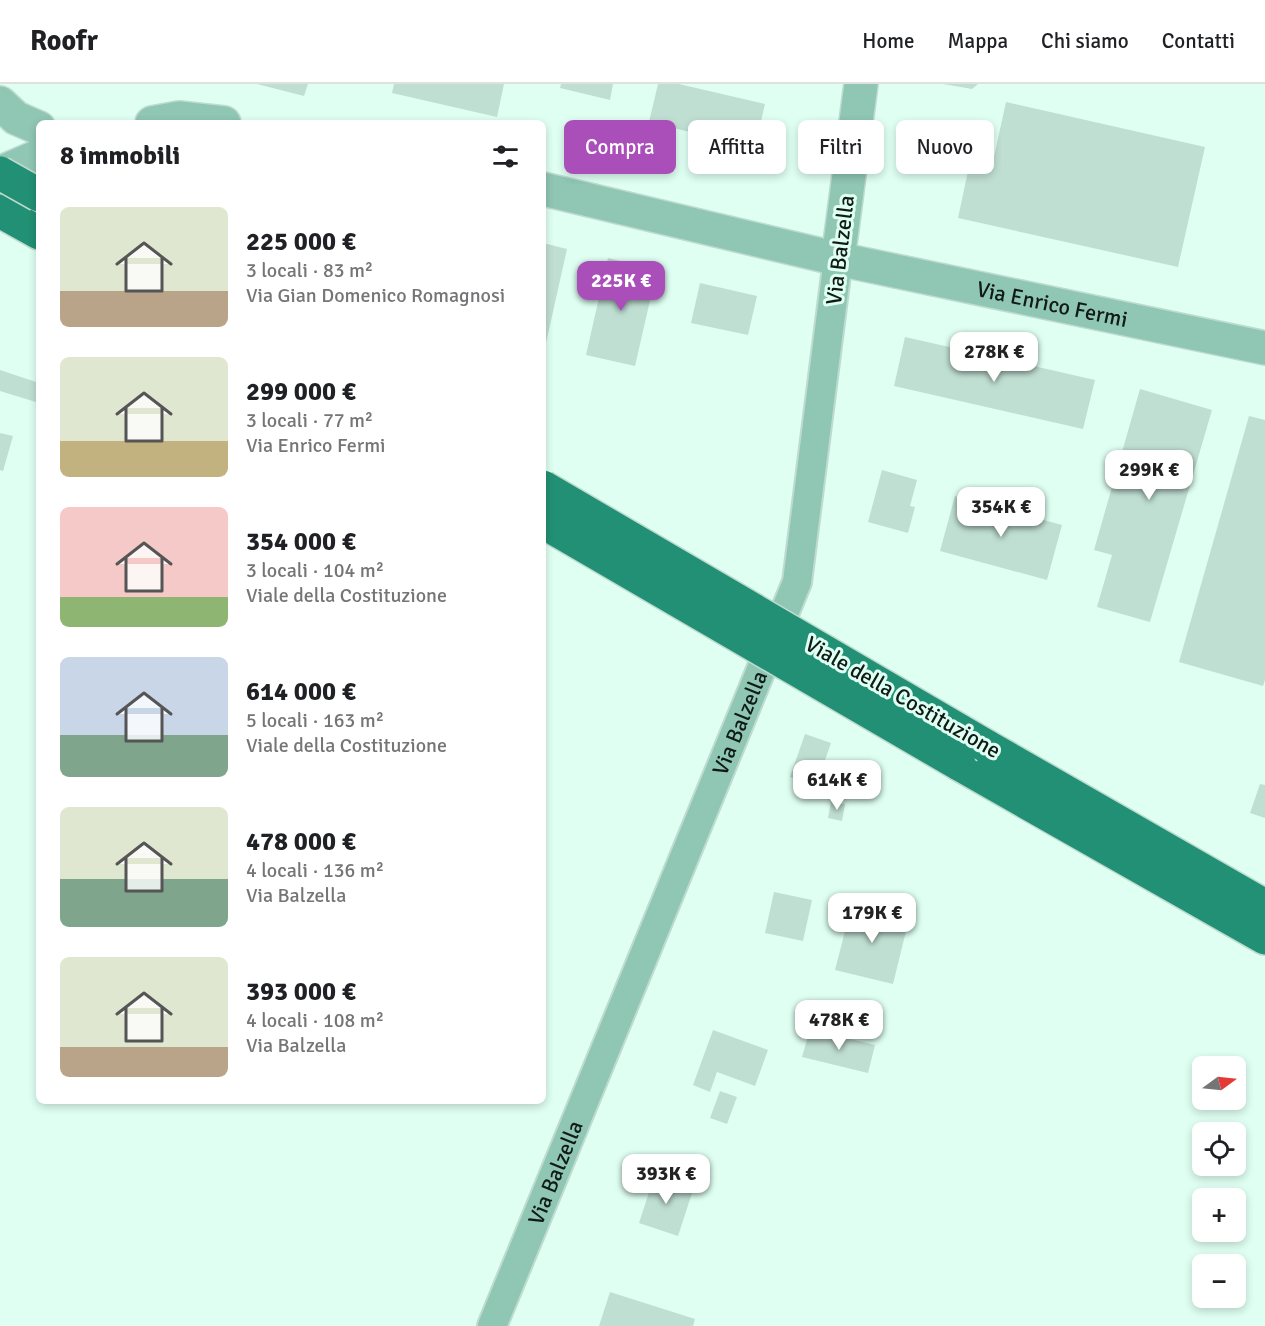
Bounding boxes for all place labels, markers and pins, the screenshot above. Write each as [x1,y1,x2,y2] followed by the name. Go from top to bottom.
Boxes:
[572,261,670,312] pin: 225K €
[945,332,1043,383] pin: 278K €
[1100,450,1198,501] pin: 299K €
[952,487,1050,538] pin: 354K €
[788,760,886,811] pin: 614K €
[823,893,921,944] pin: 179K €
[790,1000,888,1051] pin: 478K €
[617,1154,715,1205] pin: 393K €

